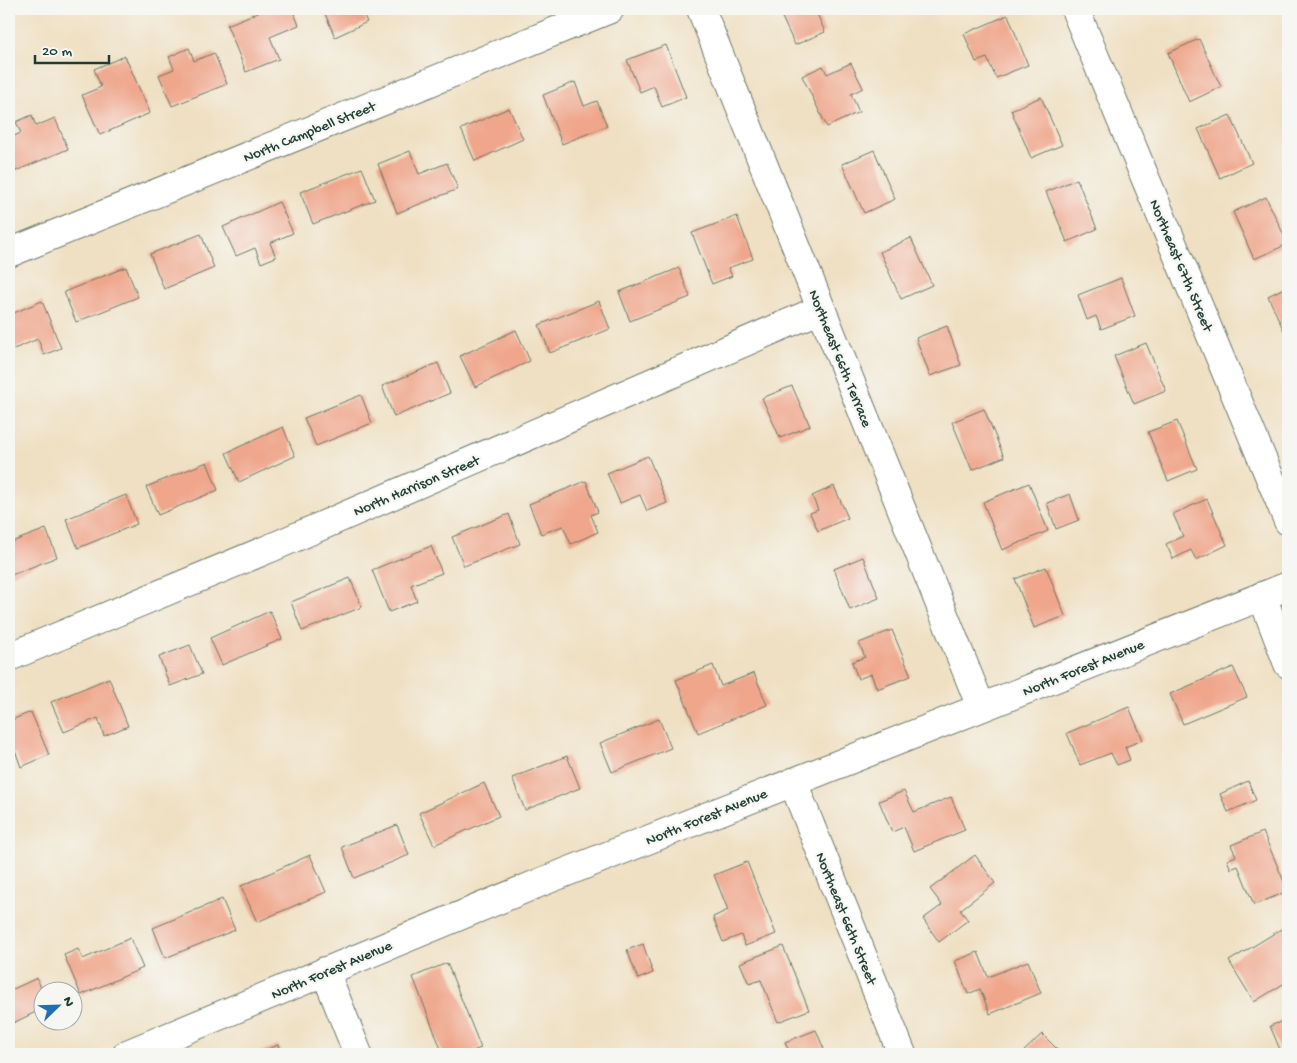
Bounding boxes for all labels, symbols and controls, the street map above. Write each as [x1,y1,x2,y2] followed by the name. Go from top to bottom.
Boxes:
[35,32,109,64] scale bar
[42,43,72,61] text: 20 m
[241,97,380,168] street label: North Campbell Street
[1144,197,1217,336] street label: Northeast 67th Street
[803,287,875,430] street label: Northeast 66th Terrace
[351,451,484,522] street label: North Harrison Street
[1020,636,1147,701] street label: North Forest Avenue
[643,785,770,850] street label: North Forest Avenue
[810,850,881,989] street label: Northeast 66th Street
[269,937,395,1004] street label: North Forest Avenue
[32,980,82,1030] north arrow
[58,994,77,1009] text: N

